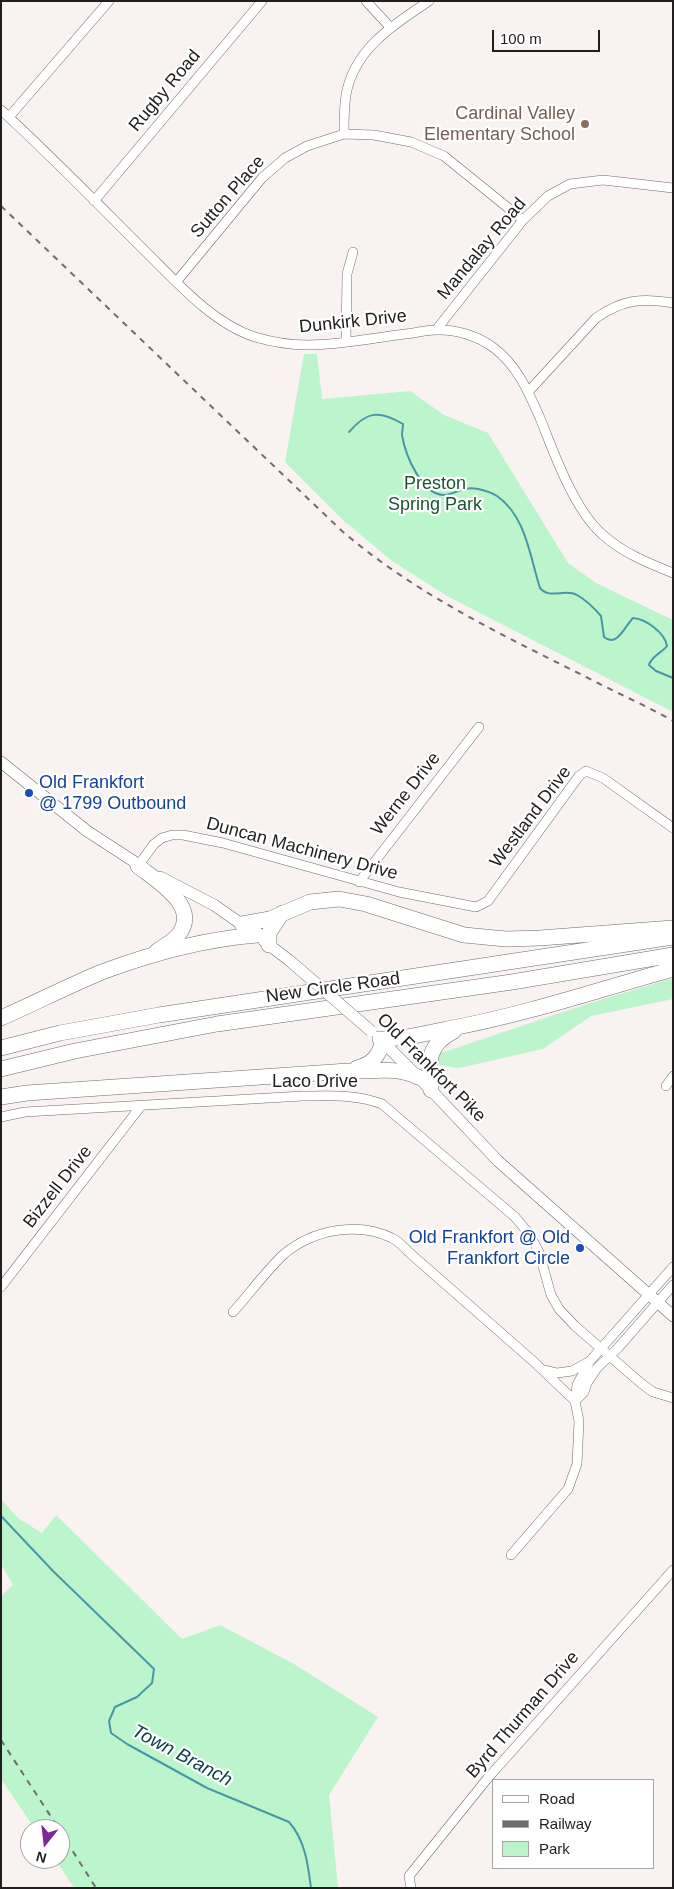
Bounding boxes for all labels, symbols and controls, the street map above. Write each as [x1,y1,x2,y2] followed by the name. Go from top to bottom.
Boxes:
[494,20,602,52] scale bar
[500,30,542,47] text: 100 m
[125,46,205,136] street label: Rugby Road
[424,103,575,146] place label: Cardinal Valley Elementary School
[579,118,591,130] marker: Cardinal Valley Elementary School
[186,151,270,243] street label: Sutton Place
[433,194,531,304] street label: Mandalay Road
[298,306,408,338] street label: Dunkirk Drive
[388,473,482,516] park label: Preston Spring Park
[367,748,445,840] street label: Werne Drive
[486,762,576,872] street label: Westland Drive
[39,772,186,814] place label: Old Frankfort @ 1799 Outbound
[23,787,35,799] marker: Old Frankfort @ 1799 Outbound
[204,813,400,885] street label: Duncan Machinery Drive
[265,968,401,1008] street label: New Circle Road
[372,1009,490,1127] street label: Old Frankfort Pike
[272,1071,358,1093] street label: Laco Drive
[19,1141,97,1233] street label: Bizzell Drive
[409,1227,570,1270] place label: Old Frankfort @ Old Frankfort Circle
[574,1242,586,1254] marker: Old Frankfort @ Old Frankfort Circle
[462,1647,584,1783] street label: Byrd Thurman Drive
[128,1720,236,1792] water label: Town Branch
[492,1779,654,1869] legend
[539,1790,575,1807] text: Road
[539,1815,592,1832] text: Railway
[20,1819,70,1869] north arrow
[539,1840,570,1857] text: Park
[34,1848,48,1867] text: N

